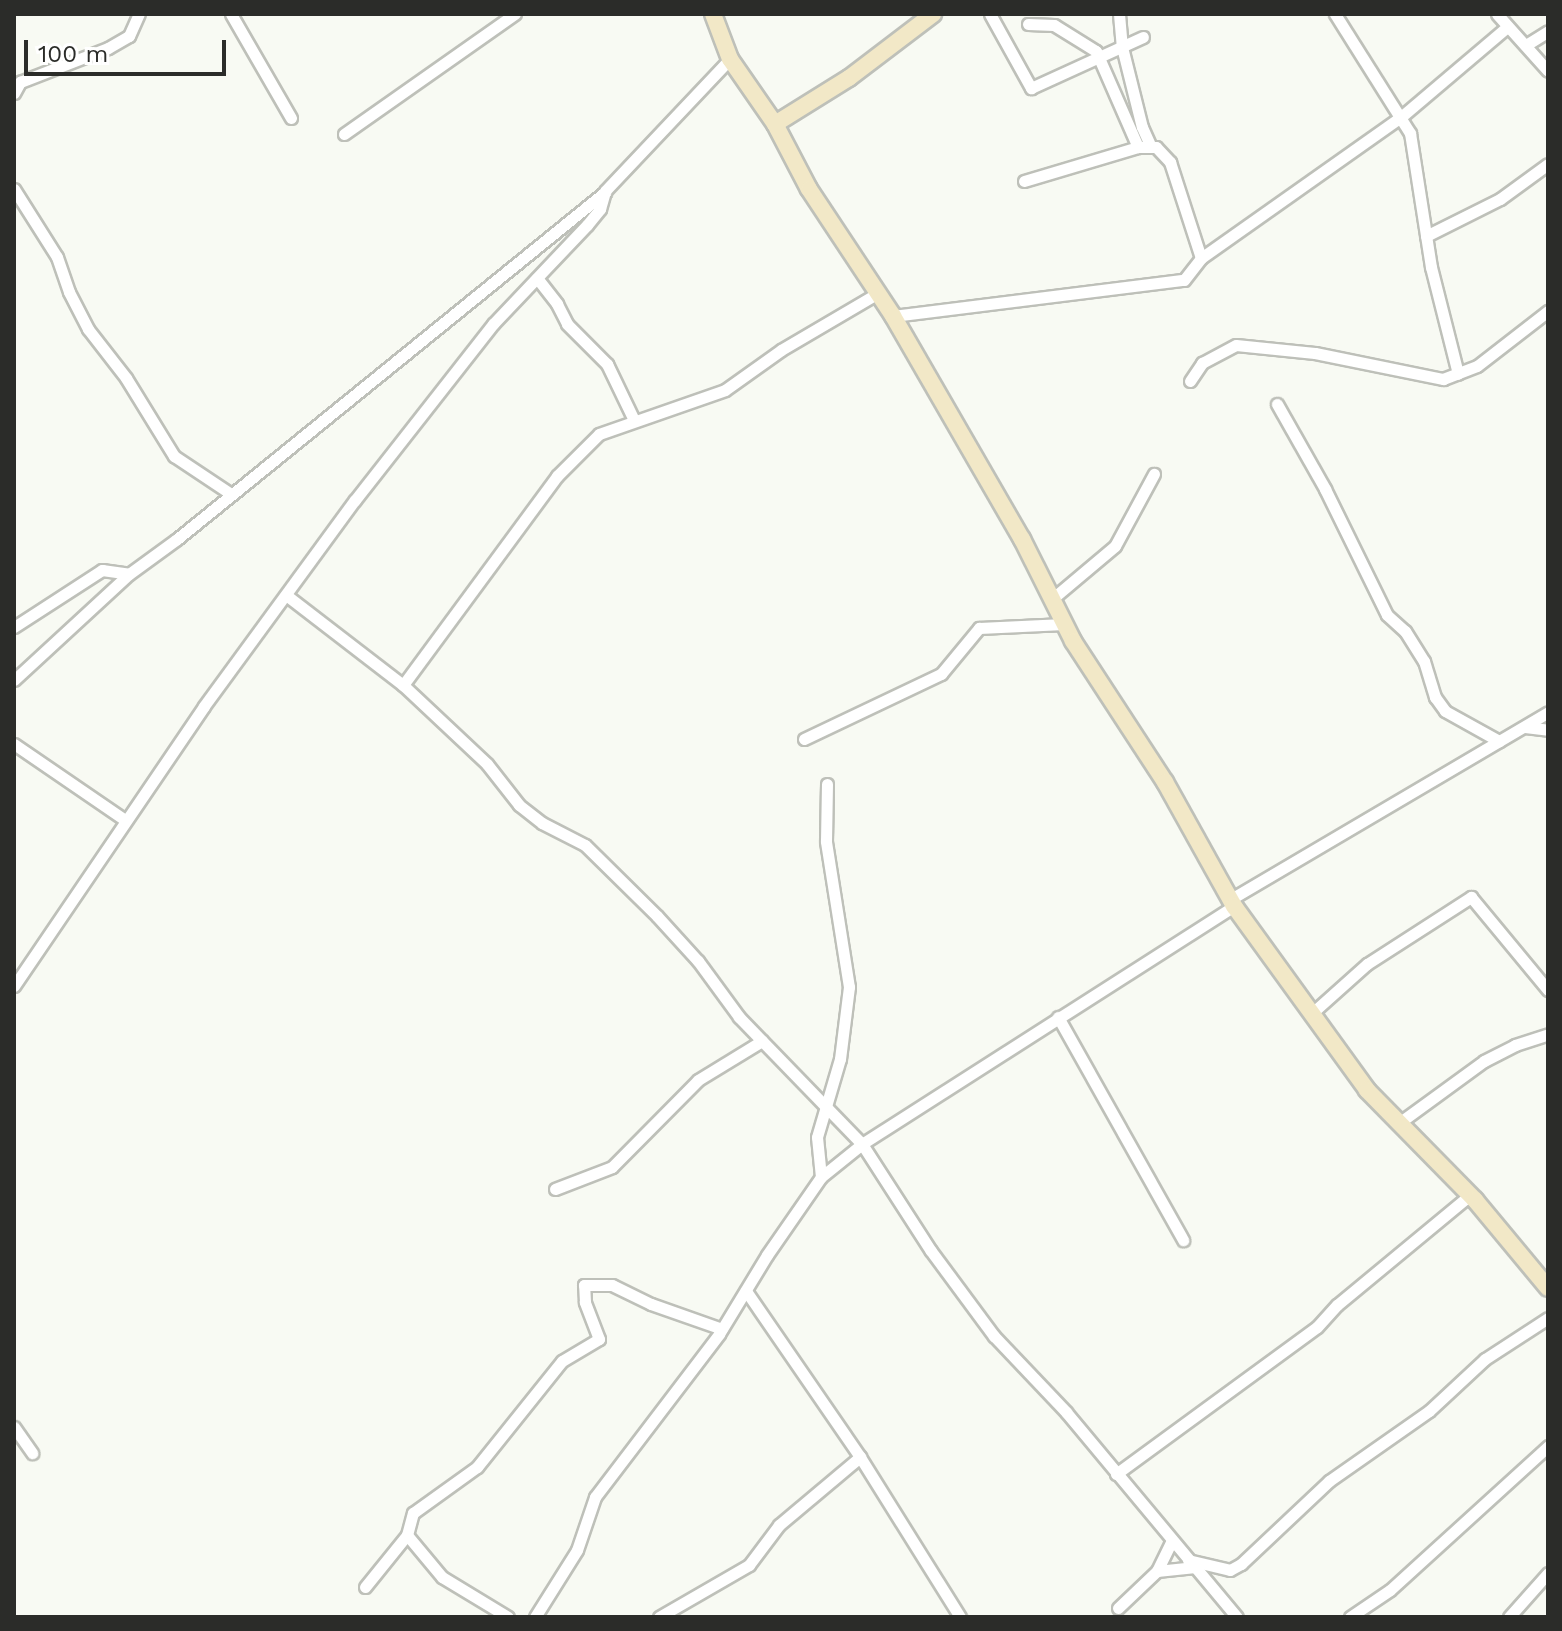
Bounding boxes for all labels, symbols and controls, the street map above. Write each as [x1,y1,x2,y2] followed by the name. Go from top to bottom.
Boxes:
[28,24,230,74] scale bar
[38,40,108,68] text: 100 m

